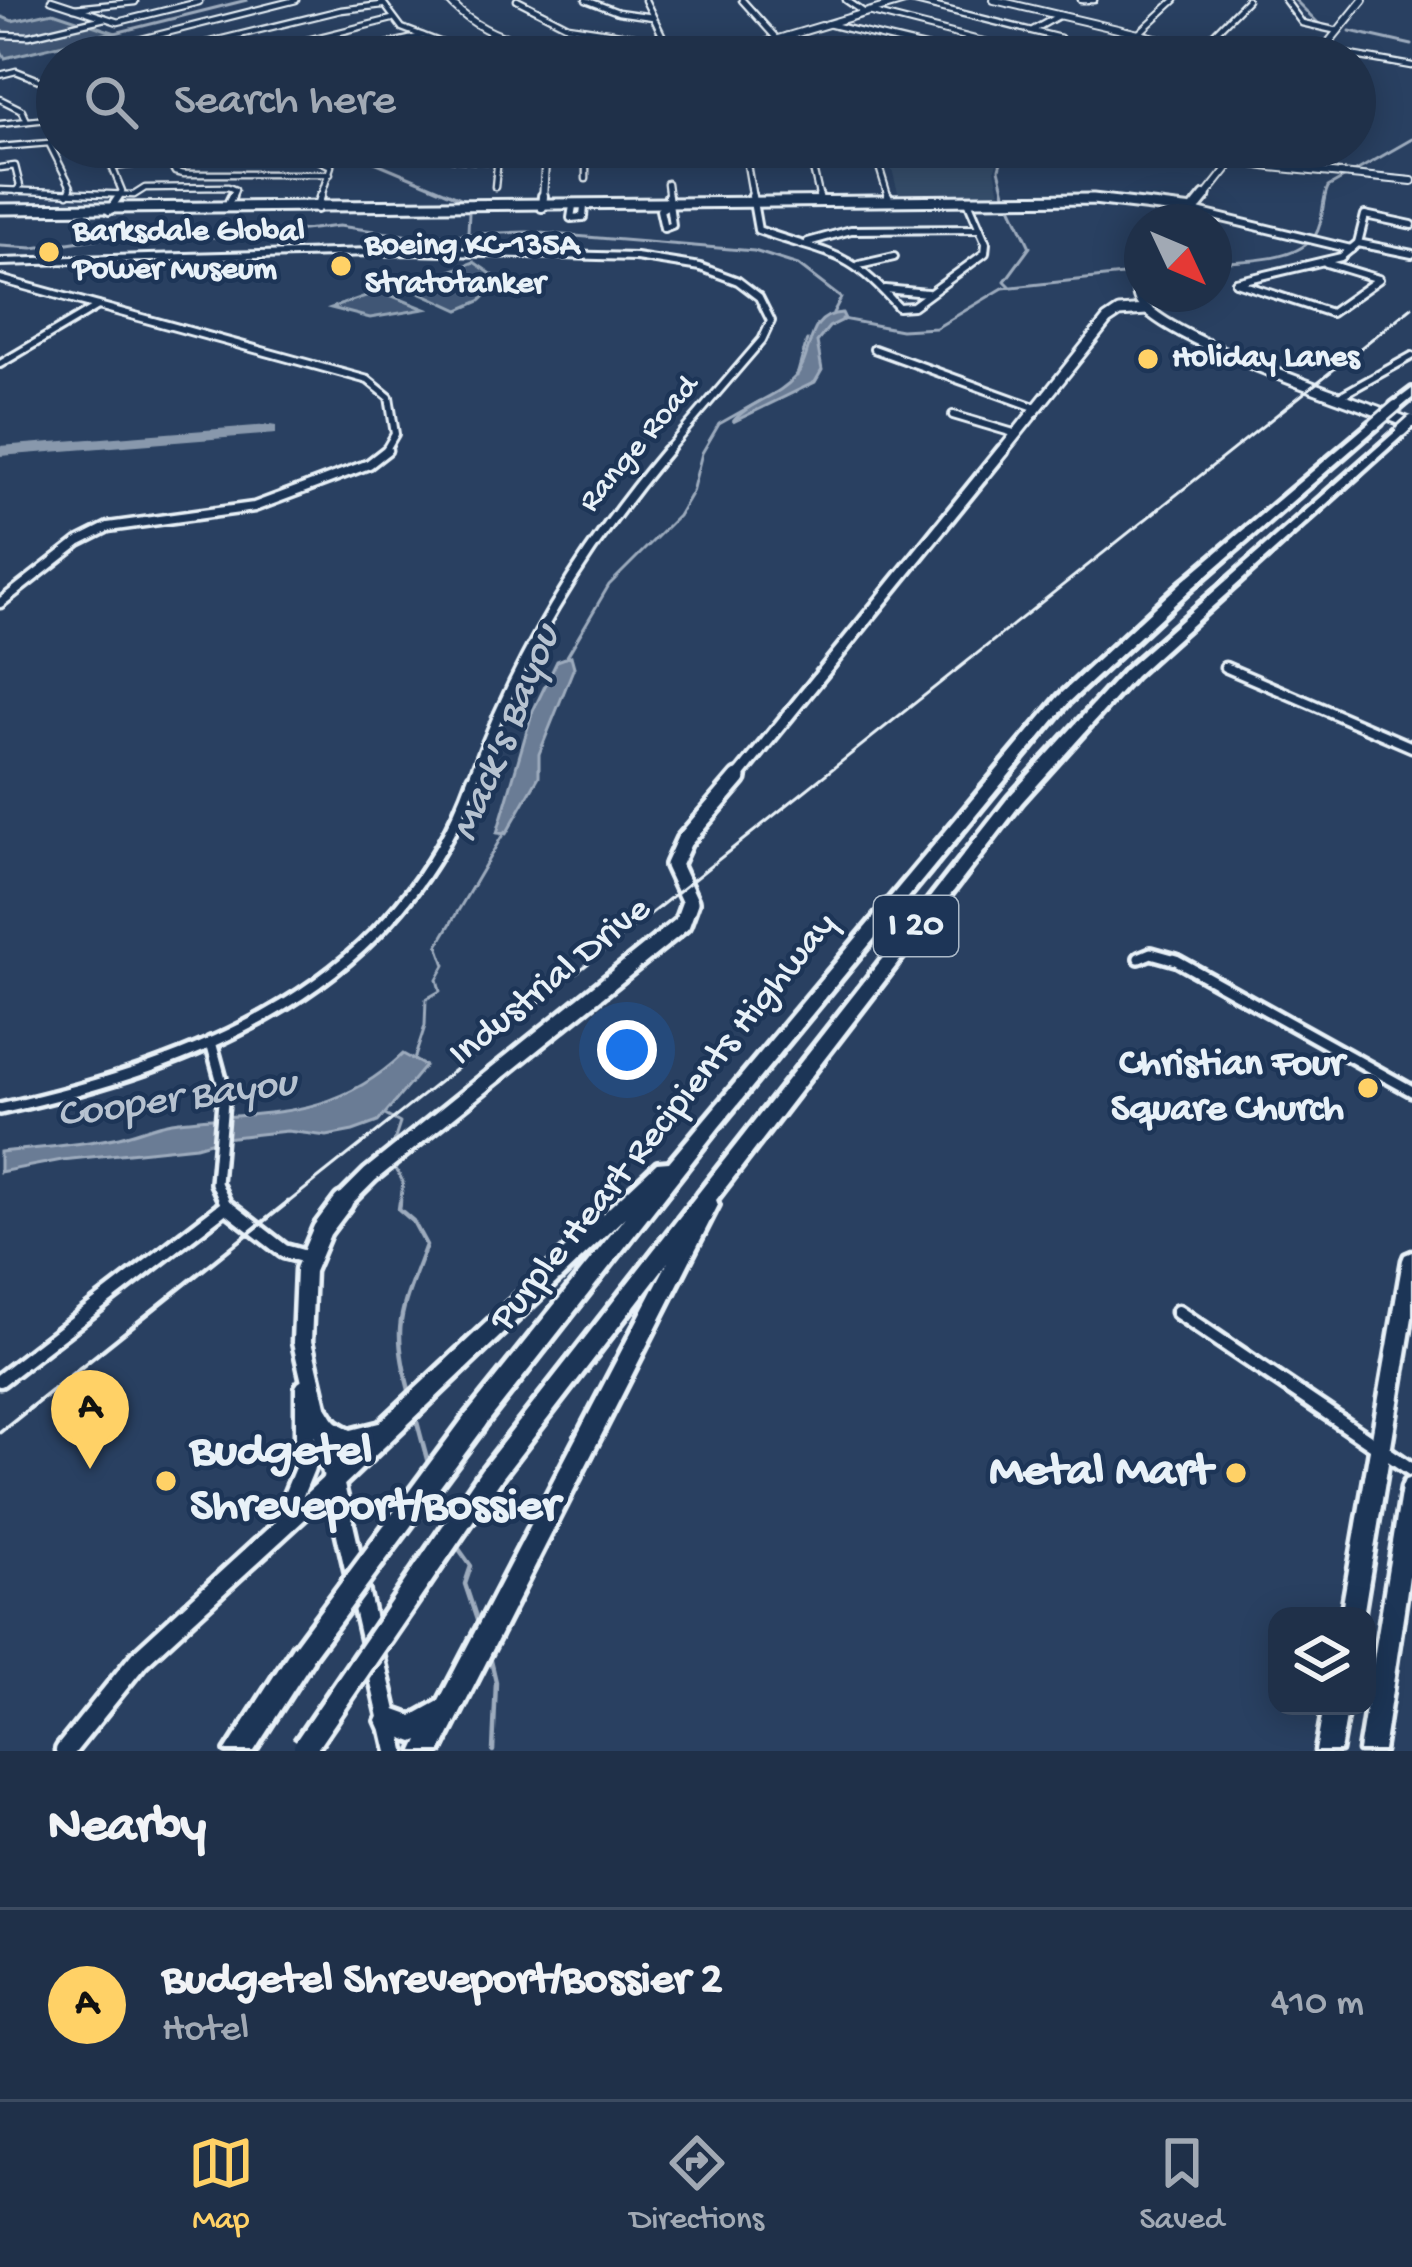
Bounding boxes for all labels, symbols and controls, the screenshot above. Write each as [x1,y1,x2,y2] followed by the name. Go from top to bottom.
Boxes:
[36,36,1376,168] search box
[78,69,144,135] icon: search
[174,76,396,129] text: Search here
[1124,204,1232,312] north arrow
[71,214,305,290] place label: Barksdale Global Power Museum
[364,228,582,304] place label: Boeing KC-135A Stratotanker
[36,239,62,265] marker: Barksdale Global Power Museum
[328,253,354,279] marker: Boeing KC-135A Stratotanker
[1172,340,1361,378] place label: Holiday Lanes
[1135,346,1161,372] marker: Holiday Lanes
[572,367,710,521] street label: Range Road
[442,616,575,849] water label: Mack's Bayou
[441,887,662,1078] street label: Industrial Drive
[874,896,958,956] road number: I 20
[480,904,849,1344] street label: Purple Heart Recipients Highway
[597,1020,657,1080] your location
[1111,1043,1348,1134] place label: Christian Four Square Church
[55,1060,303,1142] water label: Cooper Bayou
[1355,1075,1381,1101] marker: Christian Four Square Church
[51,1370,129,1469] pin: A
[188,1425,564,1537] place label: Budgetel Shreveport/Bossier
[989,1445,1216,1502] place label: Metal Mart
[1223,1460,1249,1486] marker: Metal Mart
[153,1468,179,1494] marker: Budgetel Shreveport/Bossier
[1268,1607,1376,1715] map controls
[1268,1607,1376,1715] button: layers
[48,1799,206,1859] text: Nearby
[162,1955,722,2008] text: Budgetel Shreveport/Bossier 2
[75,1982,99,2028] text: A
[1271,1982,1364,2028] text: 410 m
[162,2008,249,2054] text: Hotel
[188,2130,254,2240] tab: Map
[630,2130,764,2240] tab: Directions
[1140,2130,1224,2240] tab: Saved

